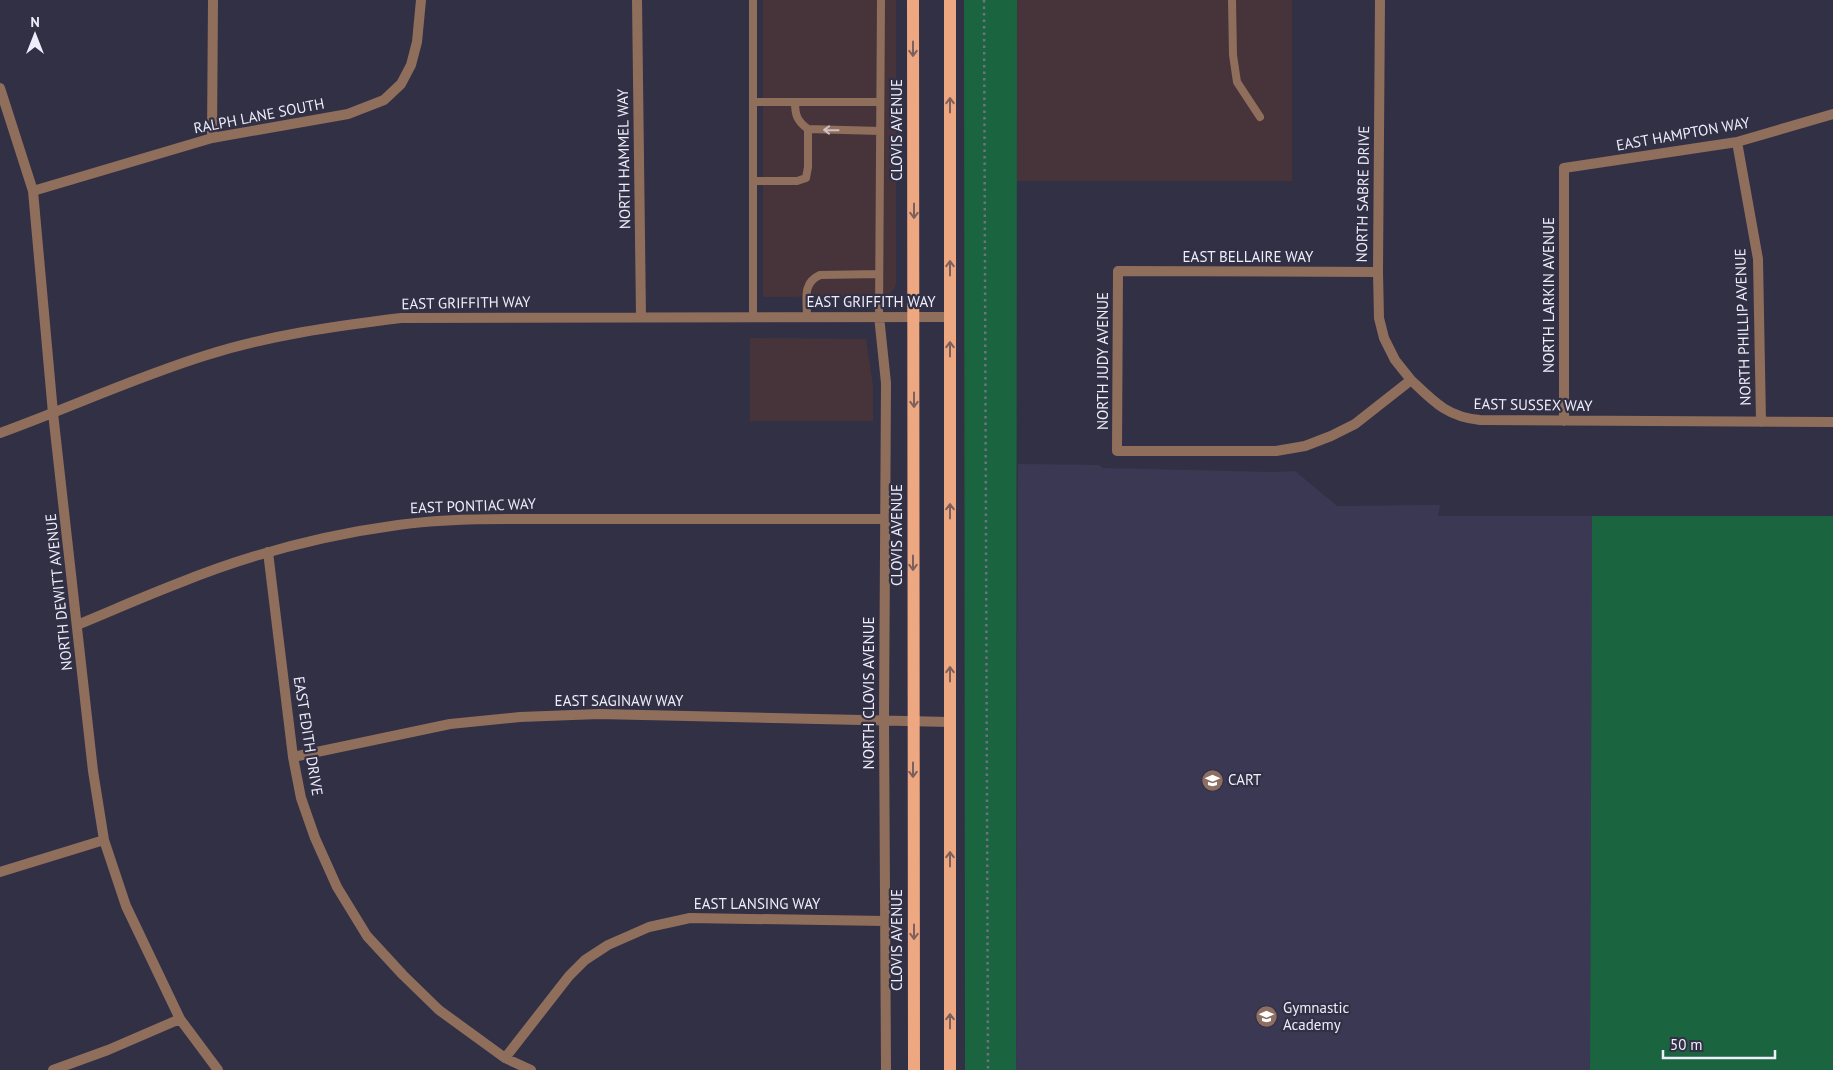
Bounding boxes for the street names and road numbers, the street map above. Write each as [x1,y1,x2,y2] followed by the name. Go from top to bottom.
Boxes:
[887,79,906,181] street label: CLOVIS AVENUE
[613,88,634,229] street label: NORTH HAMMEL WAY
[192,94,326,137] street label: RALPH LANE SOUTH
[1615,112,1752,155] street label: EAST HAMPTON WAY
[1352,125,1373,263] street label: NORTH SABRE DRIVE
[1539,217,1558,373] street label: NORTH LARKIN AVENUE
[1183,247,1314,266] street label: EAST BELLAIRE WAY
[1730,248,1755,406] street label: NORTH PHILLIP AVENUE
[401,292,531,313] street label: EAST GRIFFITH WAY
[806,292,936,311] street label: EAST GRIFFITH WAY
[1093,292,1112,430] street label: NORTH JUDY AVENUE
[1473,394,1593,415] street label: EAST SUSSEX WAY
[887,484,906,586] street label: CLOVIS AVENUE
[410,494,537,517] street label: EAST PONTIAC WAY
[41,513,76,672] street label: NORTH DEWITT AVENUE
[859,617,878,769] street label: NORTH CLOVIS AVENUE
[290,675,327,797] street label: EAST EDITH DRIVE
[555,691,684,710] street label: EAST SAGINAW WAY
[887,889,906,991] street label: CLOVIS AVENUE
[694,894,821,913] street label: EAST LANSING WAY

